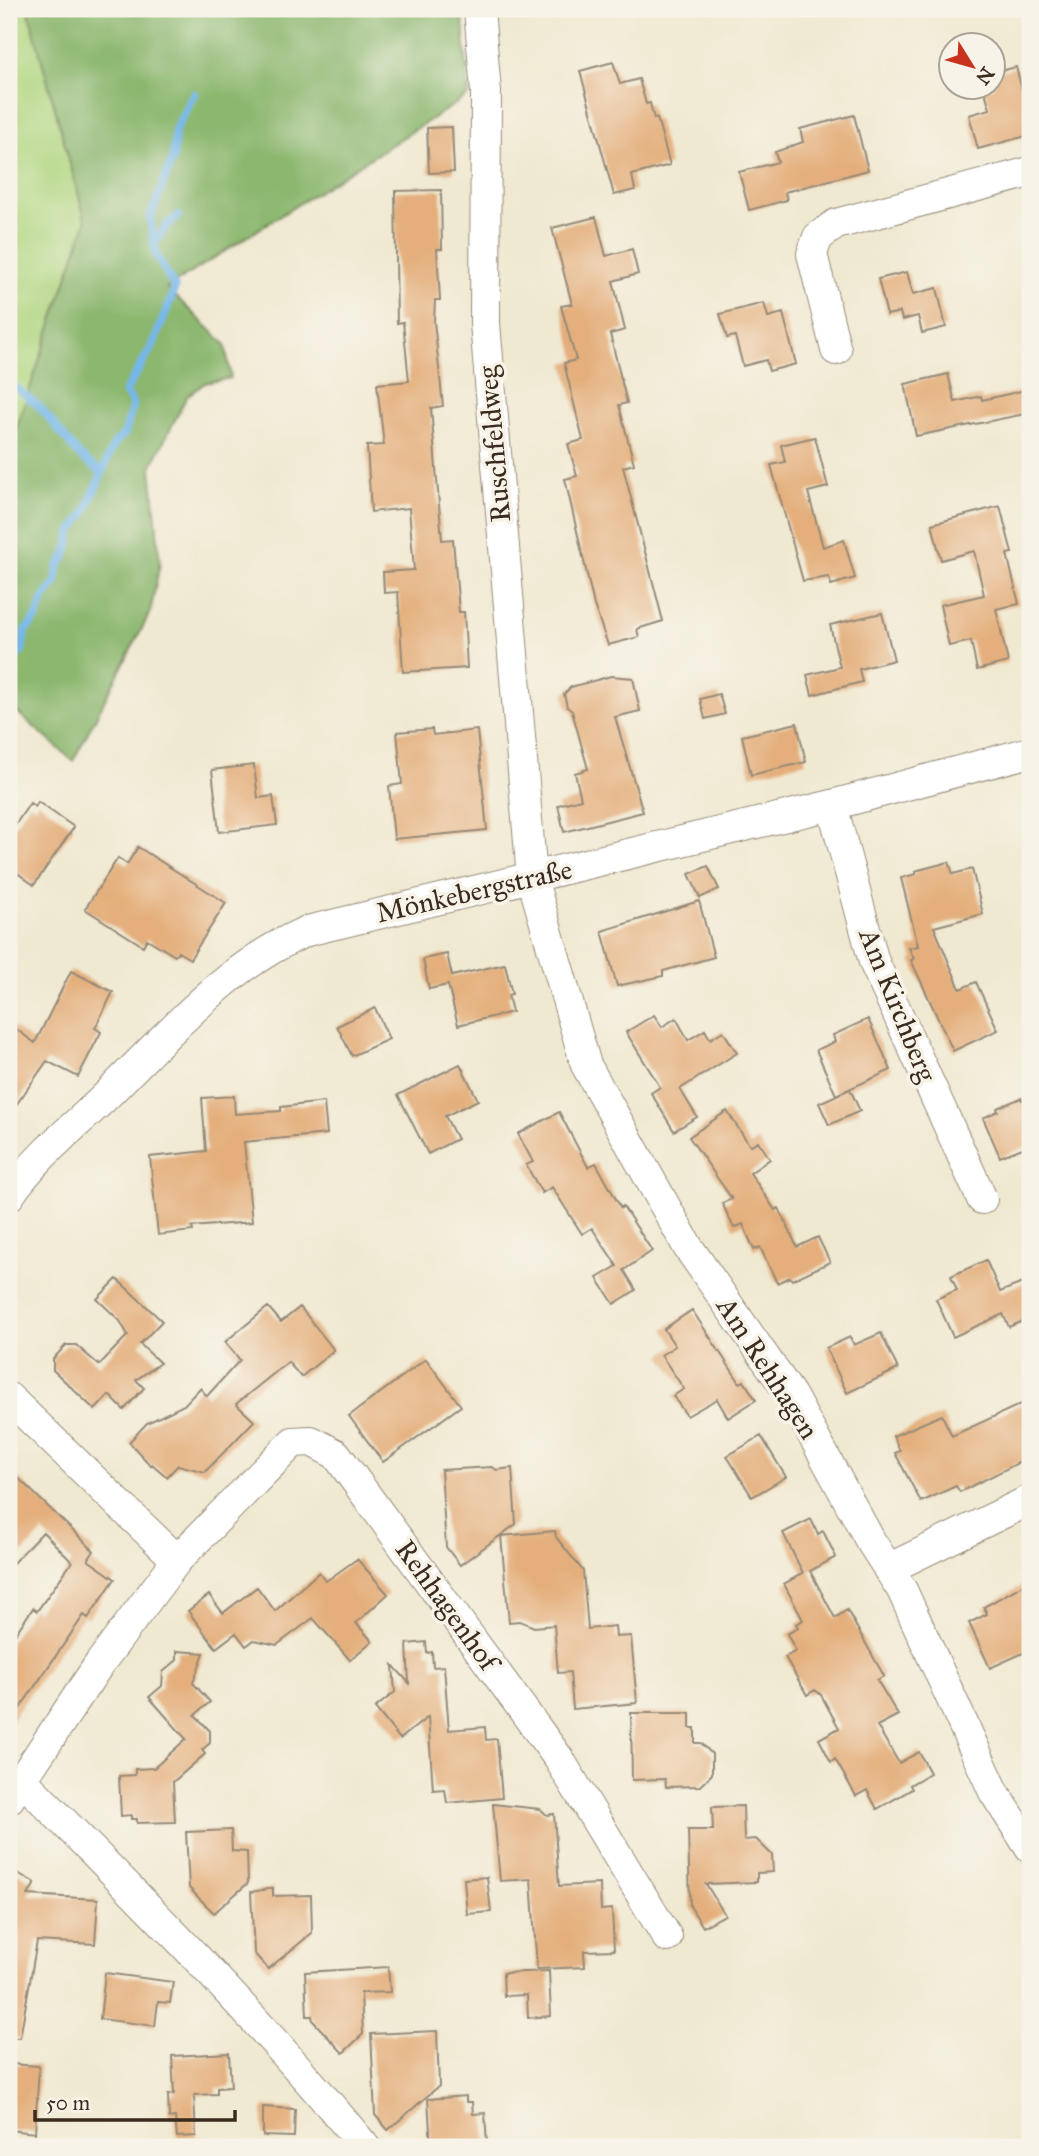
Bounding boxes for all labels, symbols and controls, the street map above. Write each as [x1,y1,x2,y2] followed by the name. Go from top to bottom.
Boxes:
[937,32,1007,102] north arrow
[971,63,999,89] text: N
[470,363,518,524] street label: Ruschfeldweg
[373,851,575,931] street label: Mönkebergstraße
[851,922,945,1088] street label: Am Kirchberg
[709,1290,827,1446] street label: Am Rehhagen
[388,1533,509,1681] street label: Rehhagenhof
[35,2079,234,2123] scale bar
[46,2090,91,2116] text: 50 m

